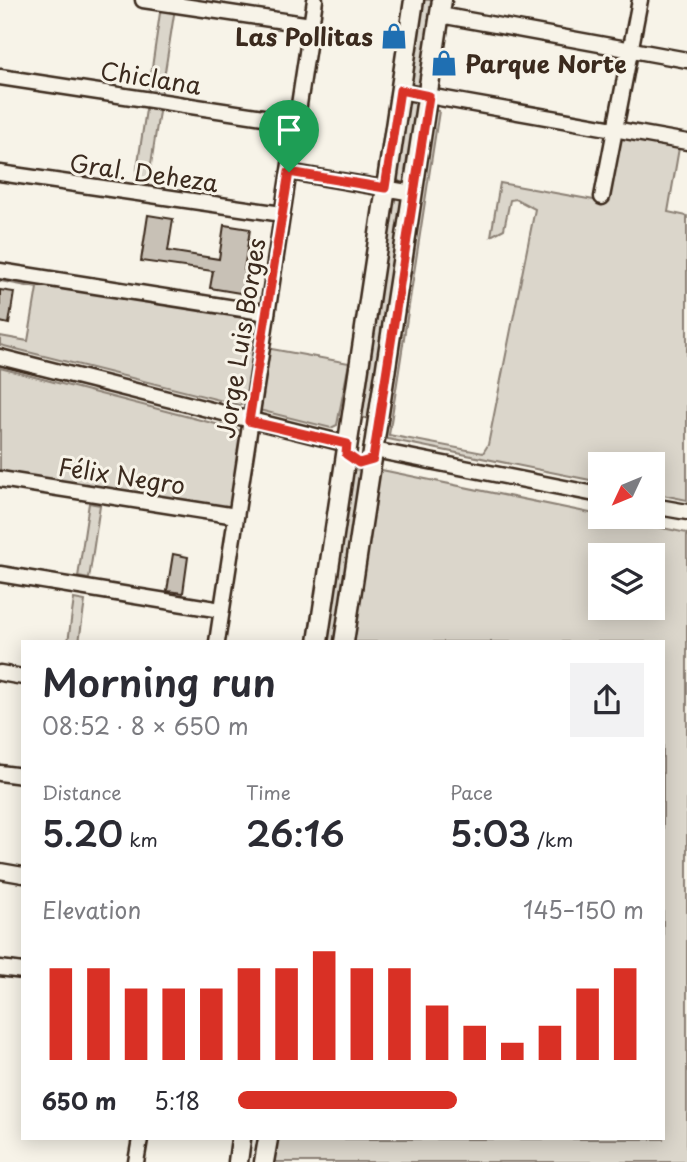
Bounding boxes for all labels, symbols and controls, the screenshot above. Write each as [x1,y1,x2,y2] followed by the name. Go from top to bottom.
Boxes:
[235,18,373,54] place label: Las Pollitas
[379,21,409,51] shop icon: Las Pollitas
[465,45,627,81] place label: Parque Norte
[429,48,459,78] shop icon: Parque Norte
[98,51,204,103] street label: Chiclana
[259,100,319,172] pin
[270,111,308,149] icon: arrive
[67,144,221,200] street label: Gral. Deheza
[206,235,274,441] street label: Jorge Luis Borges
[56,447,188,503] street label: Félix Negro
[588,452,665,528] north arrow
[588,452,665,620] map controls
[588,543,665,620] button: layers
[42,653,276,710] text: Morning run
[570,663,644,737] button: share
[42,708,249,743] text: 08:52 · 8 × 650 m
[42,778,122,806] text: Distance
[246,778,291,806] text: Time
[450,778,493,806] text: Pace
[42,806,123,859] text: 5.20
[246,806,345,859] text: 26:16
[450,806,531,859] text: 5:03
[123,825,158,853] text: km
[531,825,573,853] text: /km
[42,892,141,927] text: Elevation
[523,892,644,927] text: 145–150 m
[42,1083,116,1118] text: 650 m
[154,1083,200,1118] text: 5:18

